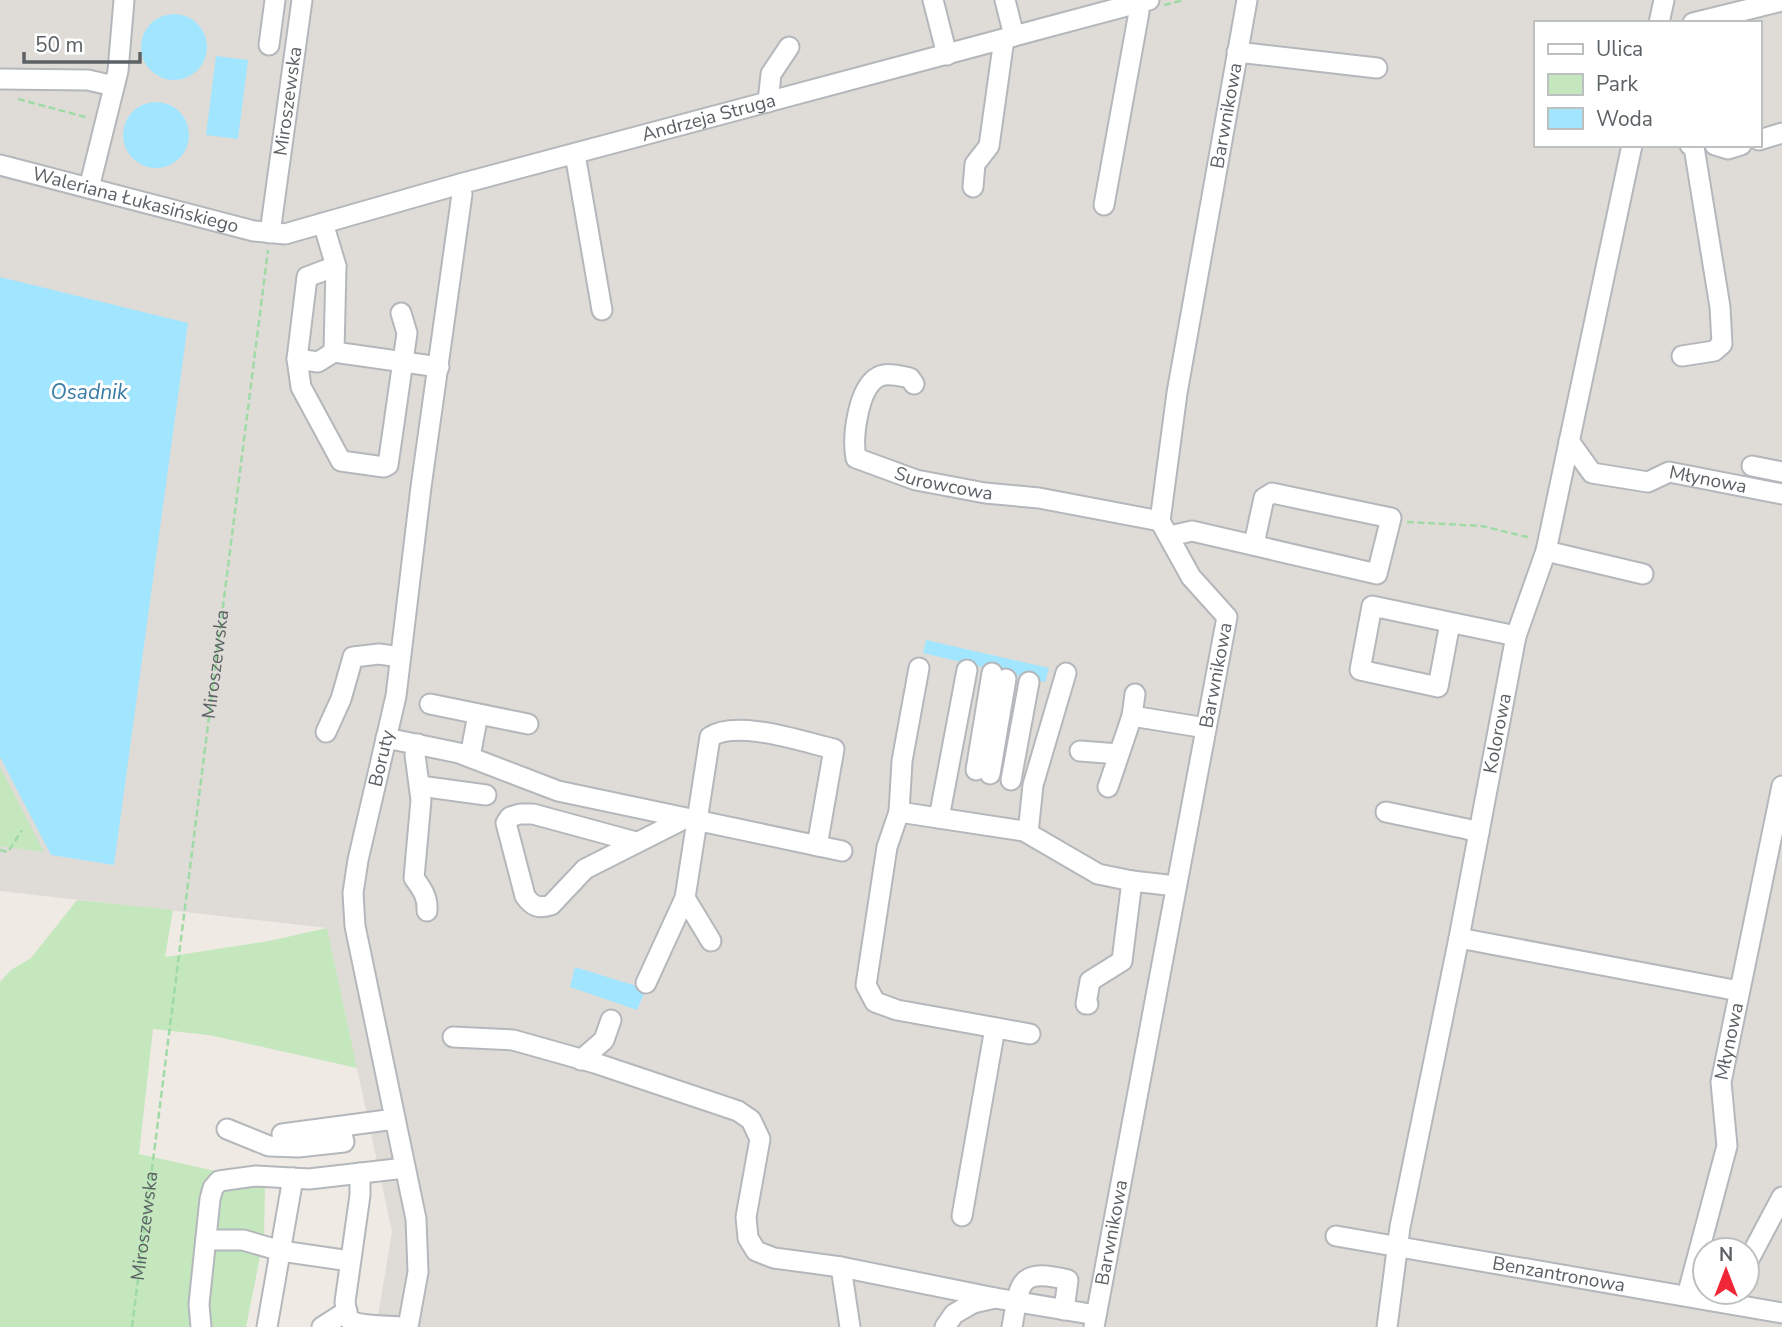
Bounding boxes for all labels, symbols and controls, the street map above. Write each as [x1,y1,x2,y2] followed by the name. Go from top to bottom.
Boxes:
[24,21,140,65] scale bar
[1534,21,1761,147] legend
[35,31,84,59] text: 50 m
[1596,35,1643,63] text: Ulica
[268,45,308,158] street label: Miroszewska
[1204,61,1249,171] street label: Barwnikowa
[1596,70,1638,98] text: Park
[639,87,779,148] street label: Andrzeja Struga
[1596,105,1653,133] text: Woda
[30,161,241,239] street label: Waleriana Łukasińskiego
[51,378,128,406] water label: Osadnik
[1667,459,1749,500] street label: Młynowa
[891,460,994,507] street label: Surowcowa
[196,608,235,720] street label: Miroszewska
[1193,620,1239,730] street label: Barwnikowa
[1477,691,1518,776] street label: Kolorowa
[362,727,401,789] street label: Boruty
[1709,1000,1750,1082] street label: Młynowa
[125,1170,165,1282] street label: Miroszewska
[1089,1178,1134,1288] street label: Barwnikowa
[1691,1236,1761,1306] north arrow
[1719,1242,1733,1268] text: N
[1490,1250,1627,1299] street label: Benzantronowa

